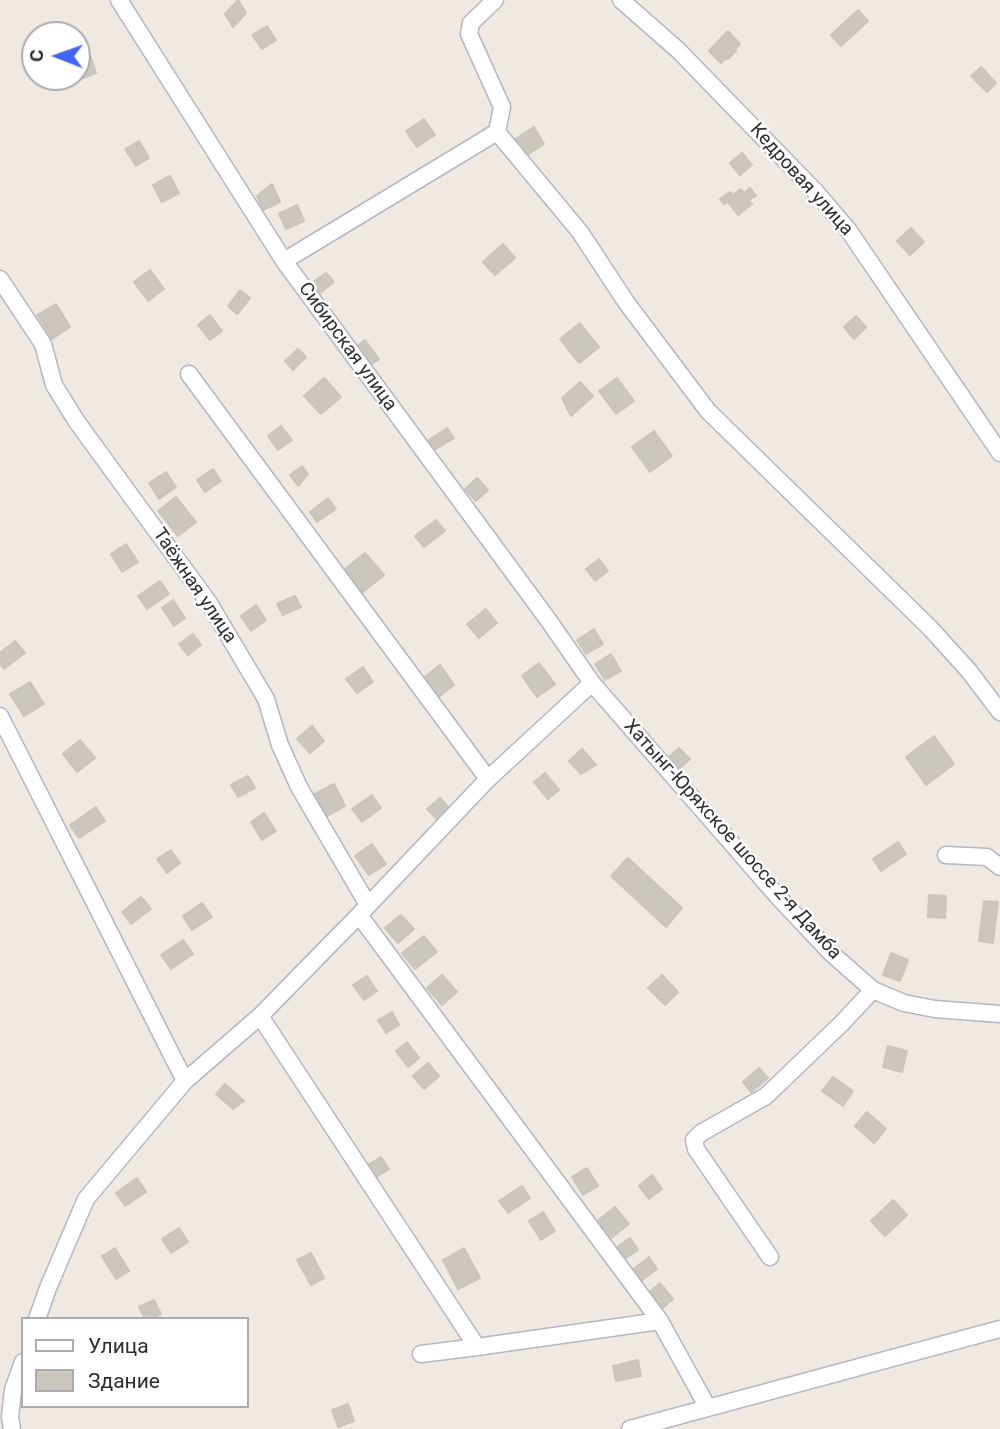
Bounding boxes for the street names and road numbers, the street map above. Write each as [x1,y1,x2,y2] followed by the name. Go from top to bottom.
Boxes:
[745,119,857,241] street label: Кедровая улица
[293,278,401,416] street label: Сибирская улица
[147,524,241,648] street label: Таёжная улица
[618,715,846,965] street label: Хатынг-Юряхское шоссе 2-я Дамба

